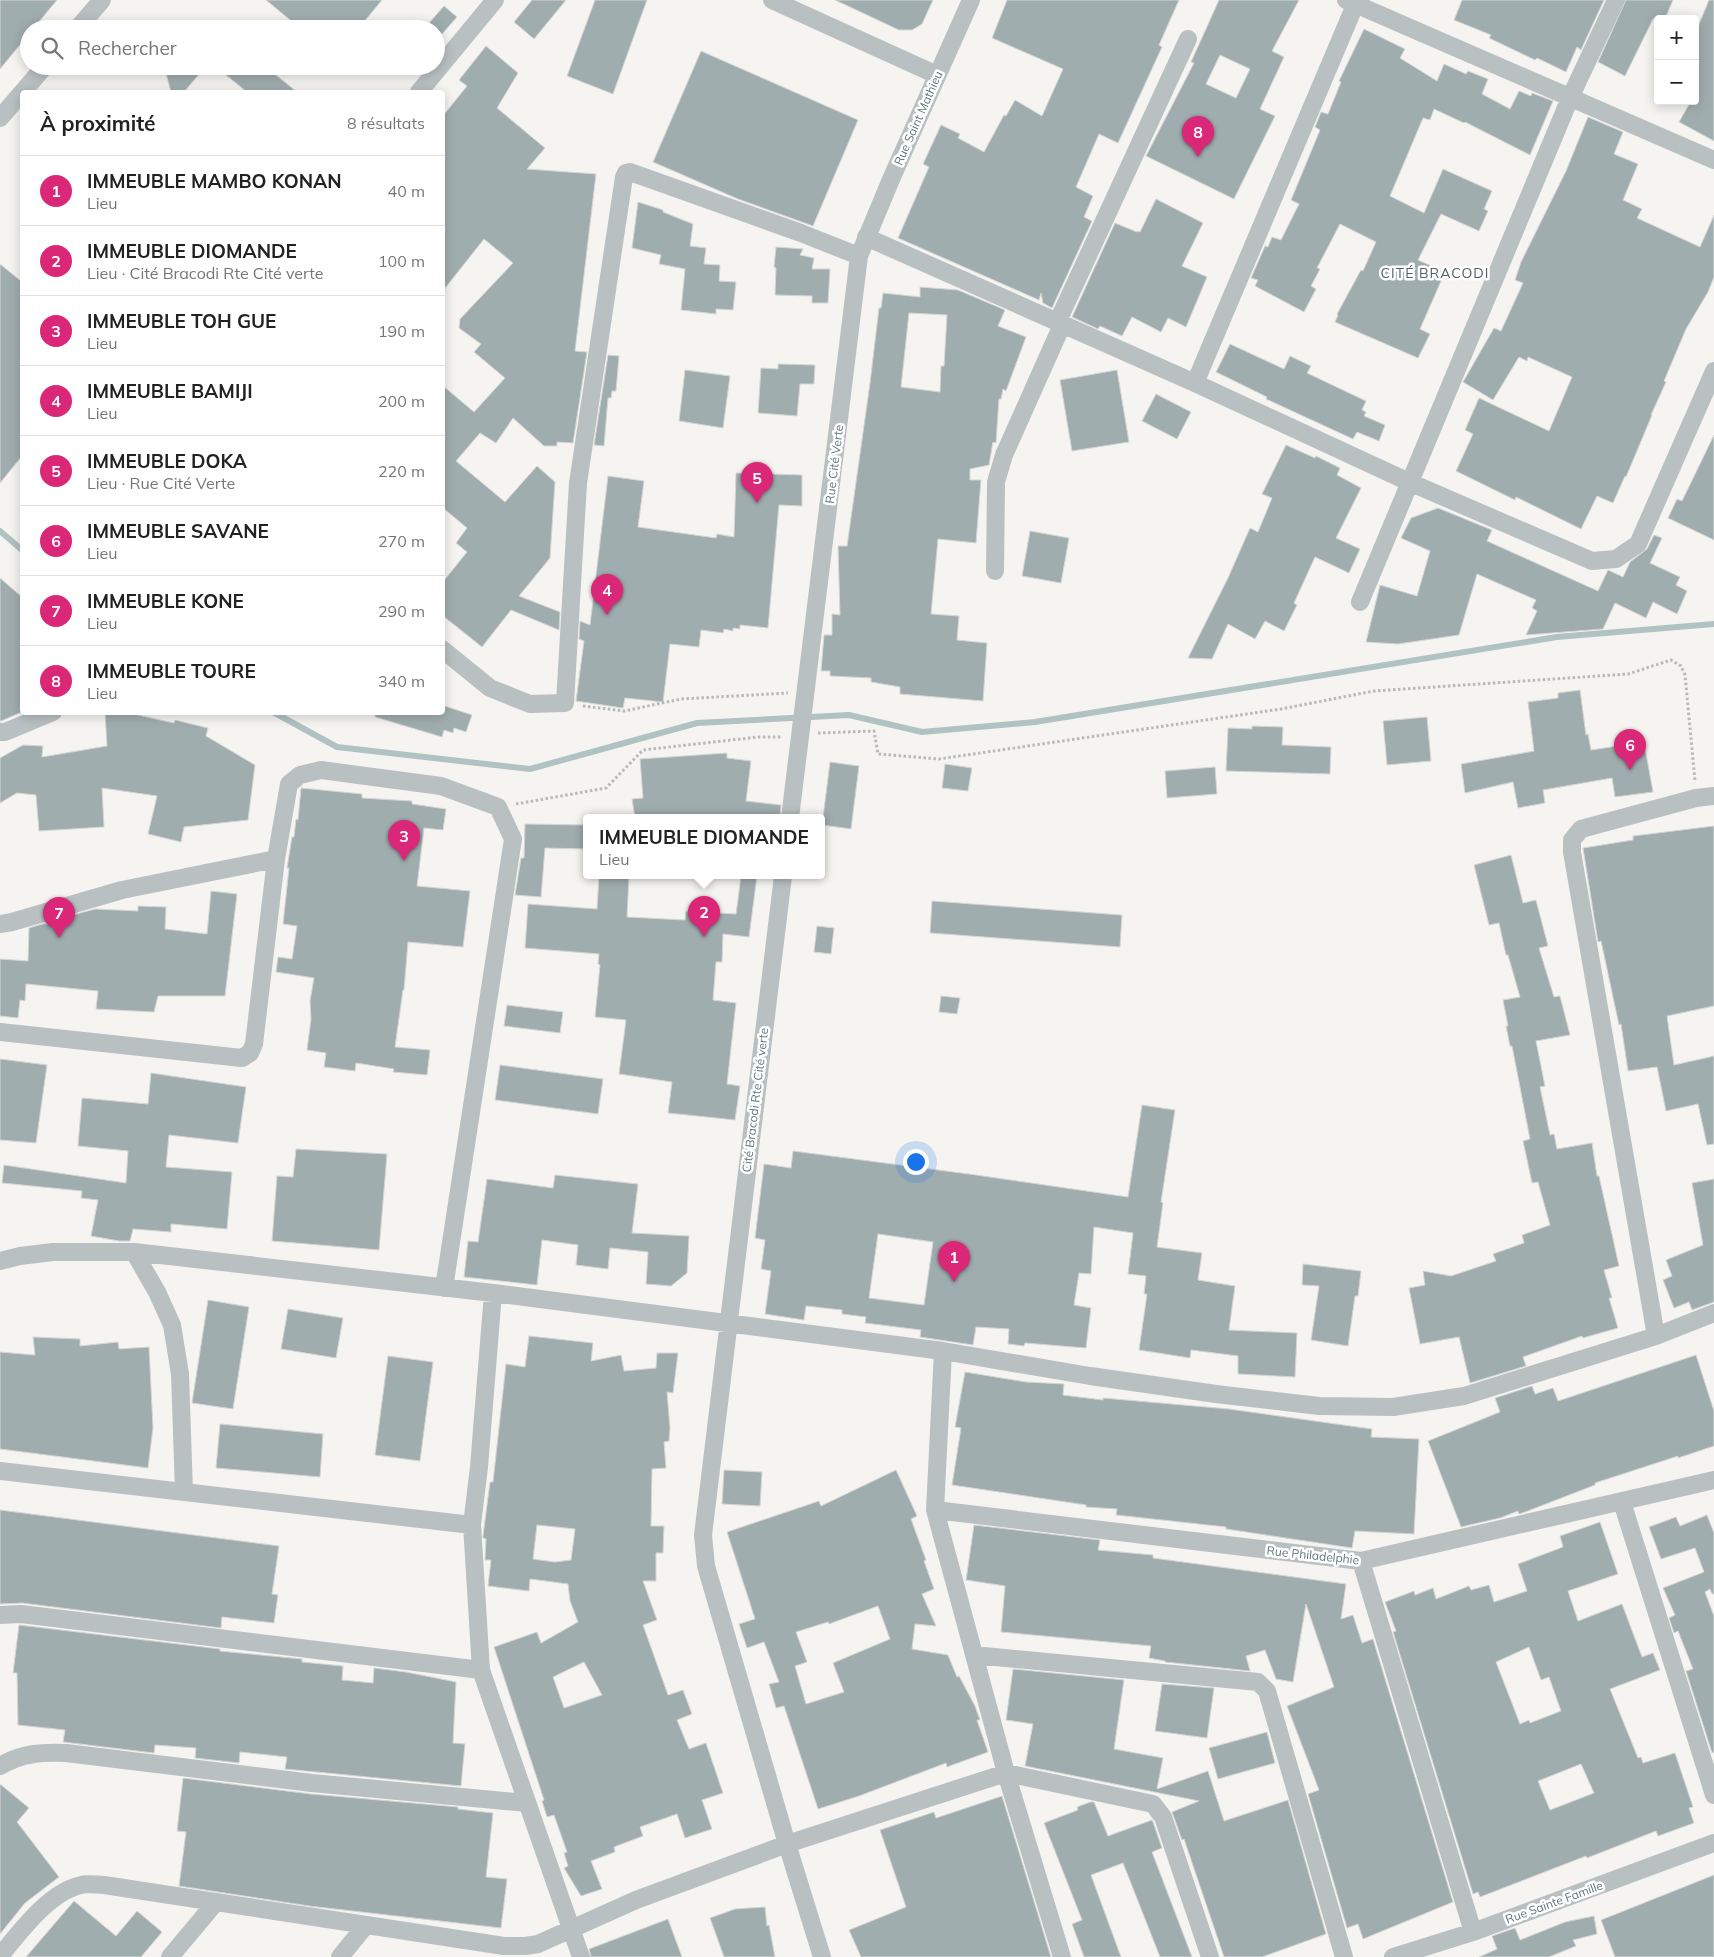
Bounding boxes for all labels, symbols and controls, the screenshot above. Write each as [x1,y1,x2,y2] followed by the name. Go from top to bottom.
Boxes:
[1654,15,1699,105] map controls
[1654,15,1699,60] button: +
[20,20,445,75] search box
[38,34,66,62] icon: search
[78,36,177,60] text: Rechercher
[1654,60,1699,105] button: −
[890,68,946,168] street label: Rue Saint Mathieu
[40,110,156,136] text: À proximité
[347,113,425,133] text: 8 résultats
[1182,116,1214,157] pin: 8
[87,169,342,193] text: IMMEUBLE MAMBO KONAN
[51,181,61,201] text: 1
[388,181,425,201] text: 40 m
[87,193,117,213] text: Lieu
[87,239,297,263] text: IMMEUBLE DIOMANDE
[51,251,61,271] text: 2
[378,251,425,271] text: 100 m
[87,263,324,283] text: Lieu · Cité Bracodi Rte Cité verte
[1381,264,1489,282] district label: CITÉ BRACODI
[87,309,276,333] text: IMMEUBLE TOH GUE
[51,321,61,341] text: 3
[378,321,425,341] text: 190 m
[87,333,117,353] text: Lieu
[87,379,253,403] text: IMMEUBLE BAMIJI
[51,391,61,411] text: 4
[378,391,425,411] text: 200 m
[87,403,117,423] text: Lieu
[822,424,846,504] street label: Rue Cité Verte
[87,449,247,473] text: IMMEUBLE DOKA
[51,461,61,481] text: 5
[378,461,425,481] text: 220 m
[741,462,773,503] pin: 5
[87,473,235,493] text: Lieu · Rue Cité Verte
[87,519,269,543] text: IMMEUBLE SAVANE
[51,531,61,551] text: 6
[378,531,425,551] text: 270 m
[87,543,117,563] text: Lieu
[591,574,623,615] pin: 4
[87,589,244,613] text: IMMEUBLE KONE
[51,601,61,621] text: 7
[378,601,425,621] text: 290 m
[87,613,117,633] text: Lieu
[87,659,256,683] text: IMMEUBLE TOURE
[51,671,61,691] text: 8
[378,671,425,691] text: 340 m
[87,683,117,703] text: Lieu
[1614,729,1646,770] pin: 6
[583,814,825,879] popup
[388,820,420,861] pin: 3
[599,825,809,849] text: IMMEUBLE DIOMANDE
[599,849,630,869] text: Lieu
[688,896,720,937] pin: 2
[43,897,75,938] pin: 7
[739,1027,771,1173] street label: Cité Bracodi Rte Cité verte
[903,1149,929,1175] your location
[938,1241,970,1282] pin: 1
[1266,1543,1360,1567] street label: Rue Philadelphie
[1503,1877,1605,1927] street label: Rue Sainte Famille

